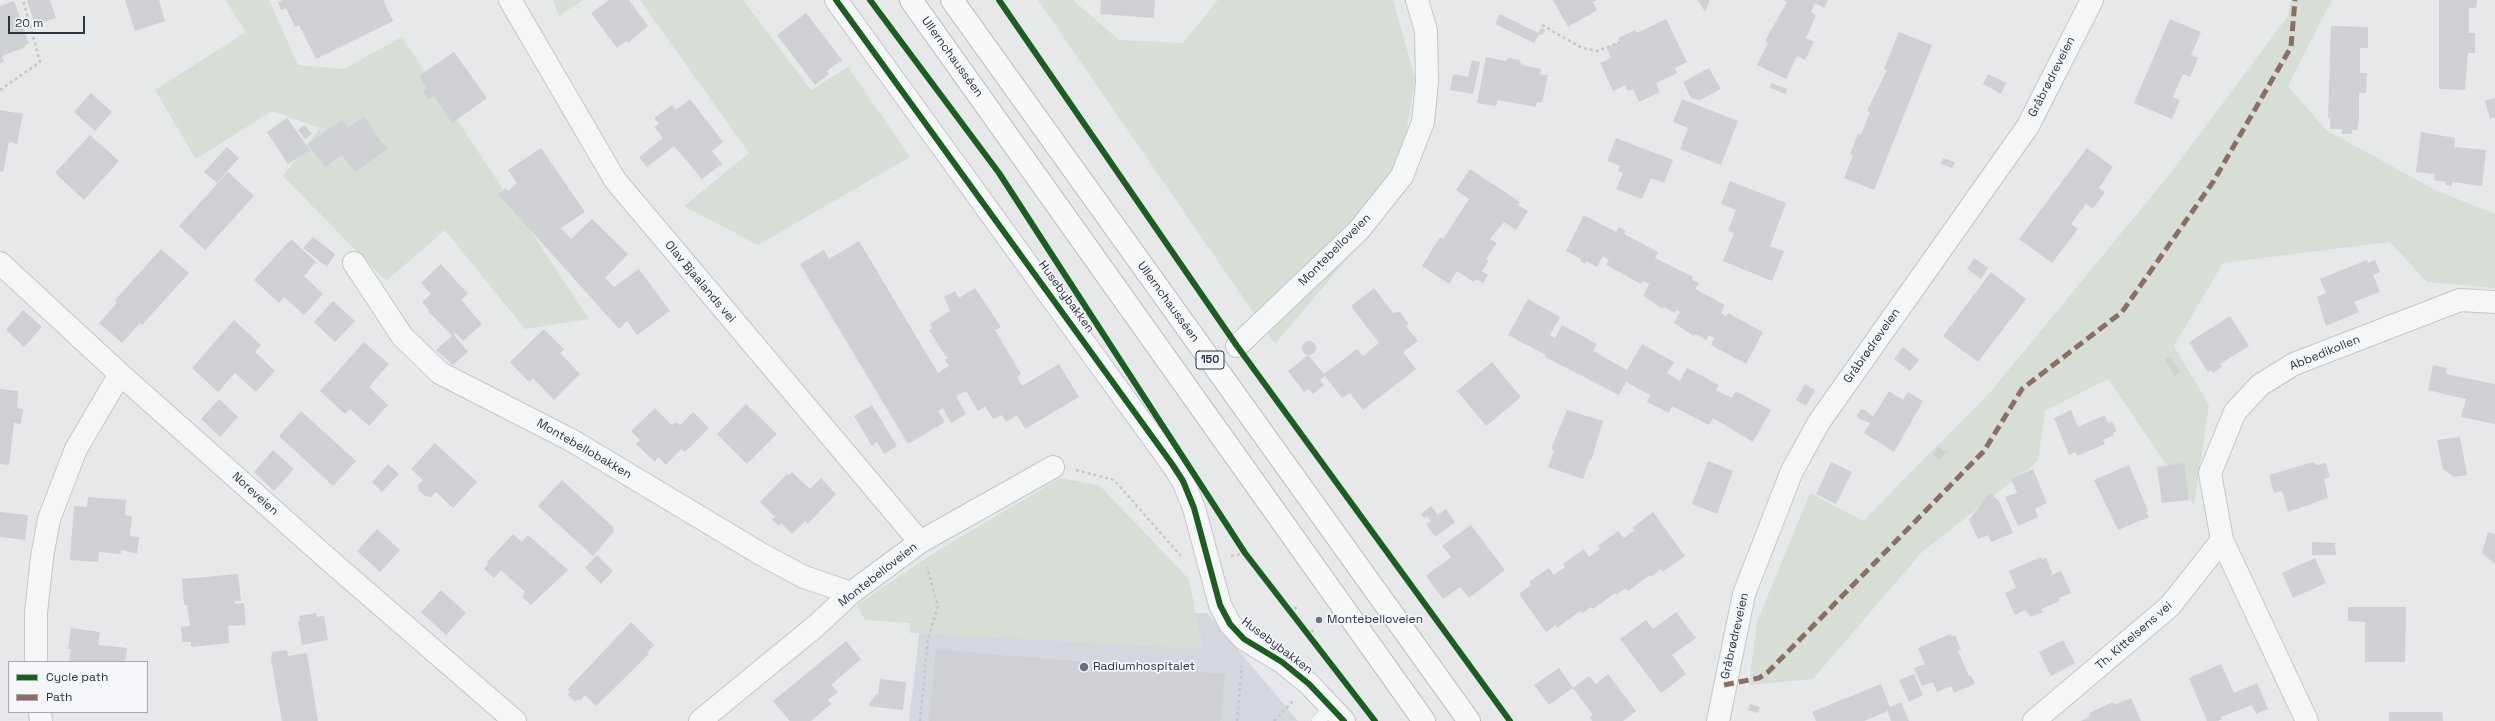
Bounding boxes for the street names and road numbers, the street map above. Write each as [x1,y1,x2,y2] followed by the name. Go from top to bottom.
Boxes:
[918,14,986,100] street label: Ullernchausséen
[2026,34,2078,120] street label: Gråbrødreveien
[1296,211,1374,289] street label: Montebelloveien
[662,238,738,326] street label: Olav Bjaalands vei
[1035,258,1097,336] street label: Husebybakken
[1134,259,1202,345] street label: Ullernchausséen
[1841,306,1903,386] street label: Gråbrødreveien
[2288,332,2362,374] street label: Abbedikollen
[1196,351,1224,369] road number: 150
[534,416,634,482] street label: Montebellobakken
[229,469,281,519] street label: Noreveien
[836,540,920,610] street label: Montebelloveien
[1718,591,1752,681] street label: Gråbrødreveien
[2093,599,2175,673] street label: Th. Kittelsens vei
[1239,615,1315,677] street label: Husebybakken

